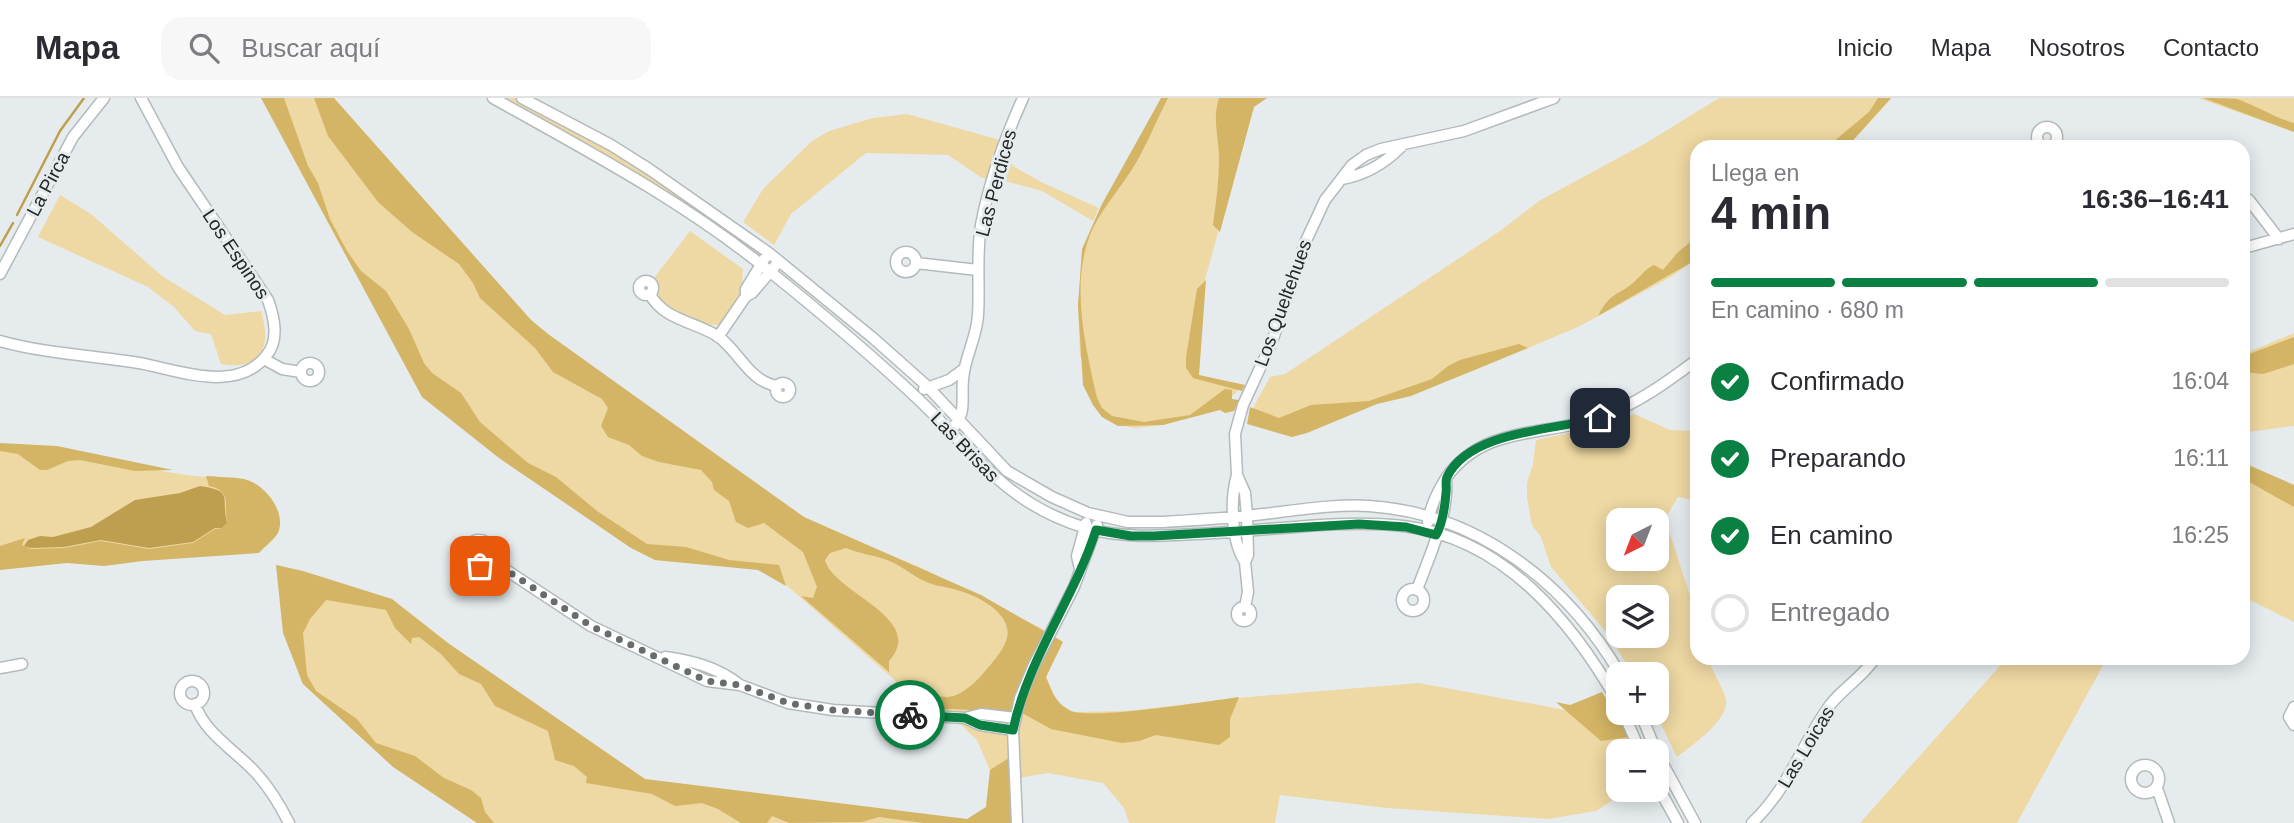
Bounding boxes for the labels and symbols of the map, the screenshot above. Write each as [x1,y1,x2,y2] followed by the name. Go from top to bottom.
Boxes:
[972,127,1020,239] street label: Las Perdices
[22,148,74,220] street label: La Pirca
[198,205,274,303] street label: Los Espinos
[1250,237,1316,369] street label: Los Queltehues
[1570,388,1630,448] pin
[927,408,1003,486] street label: Las Brisas
[1606,508,1670,570] north arrow
[450,536,510,596] pin
[875,680,945,750] courier
[1774,703,1838,791] street label: Las Loicas

